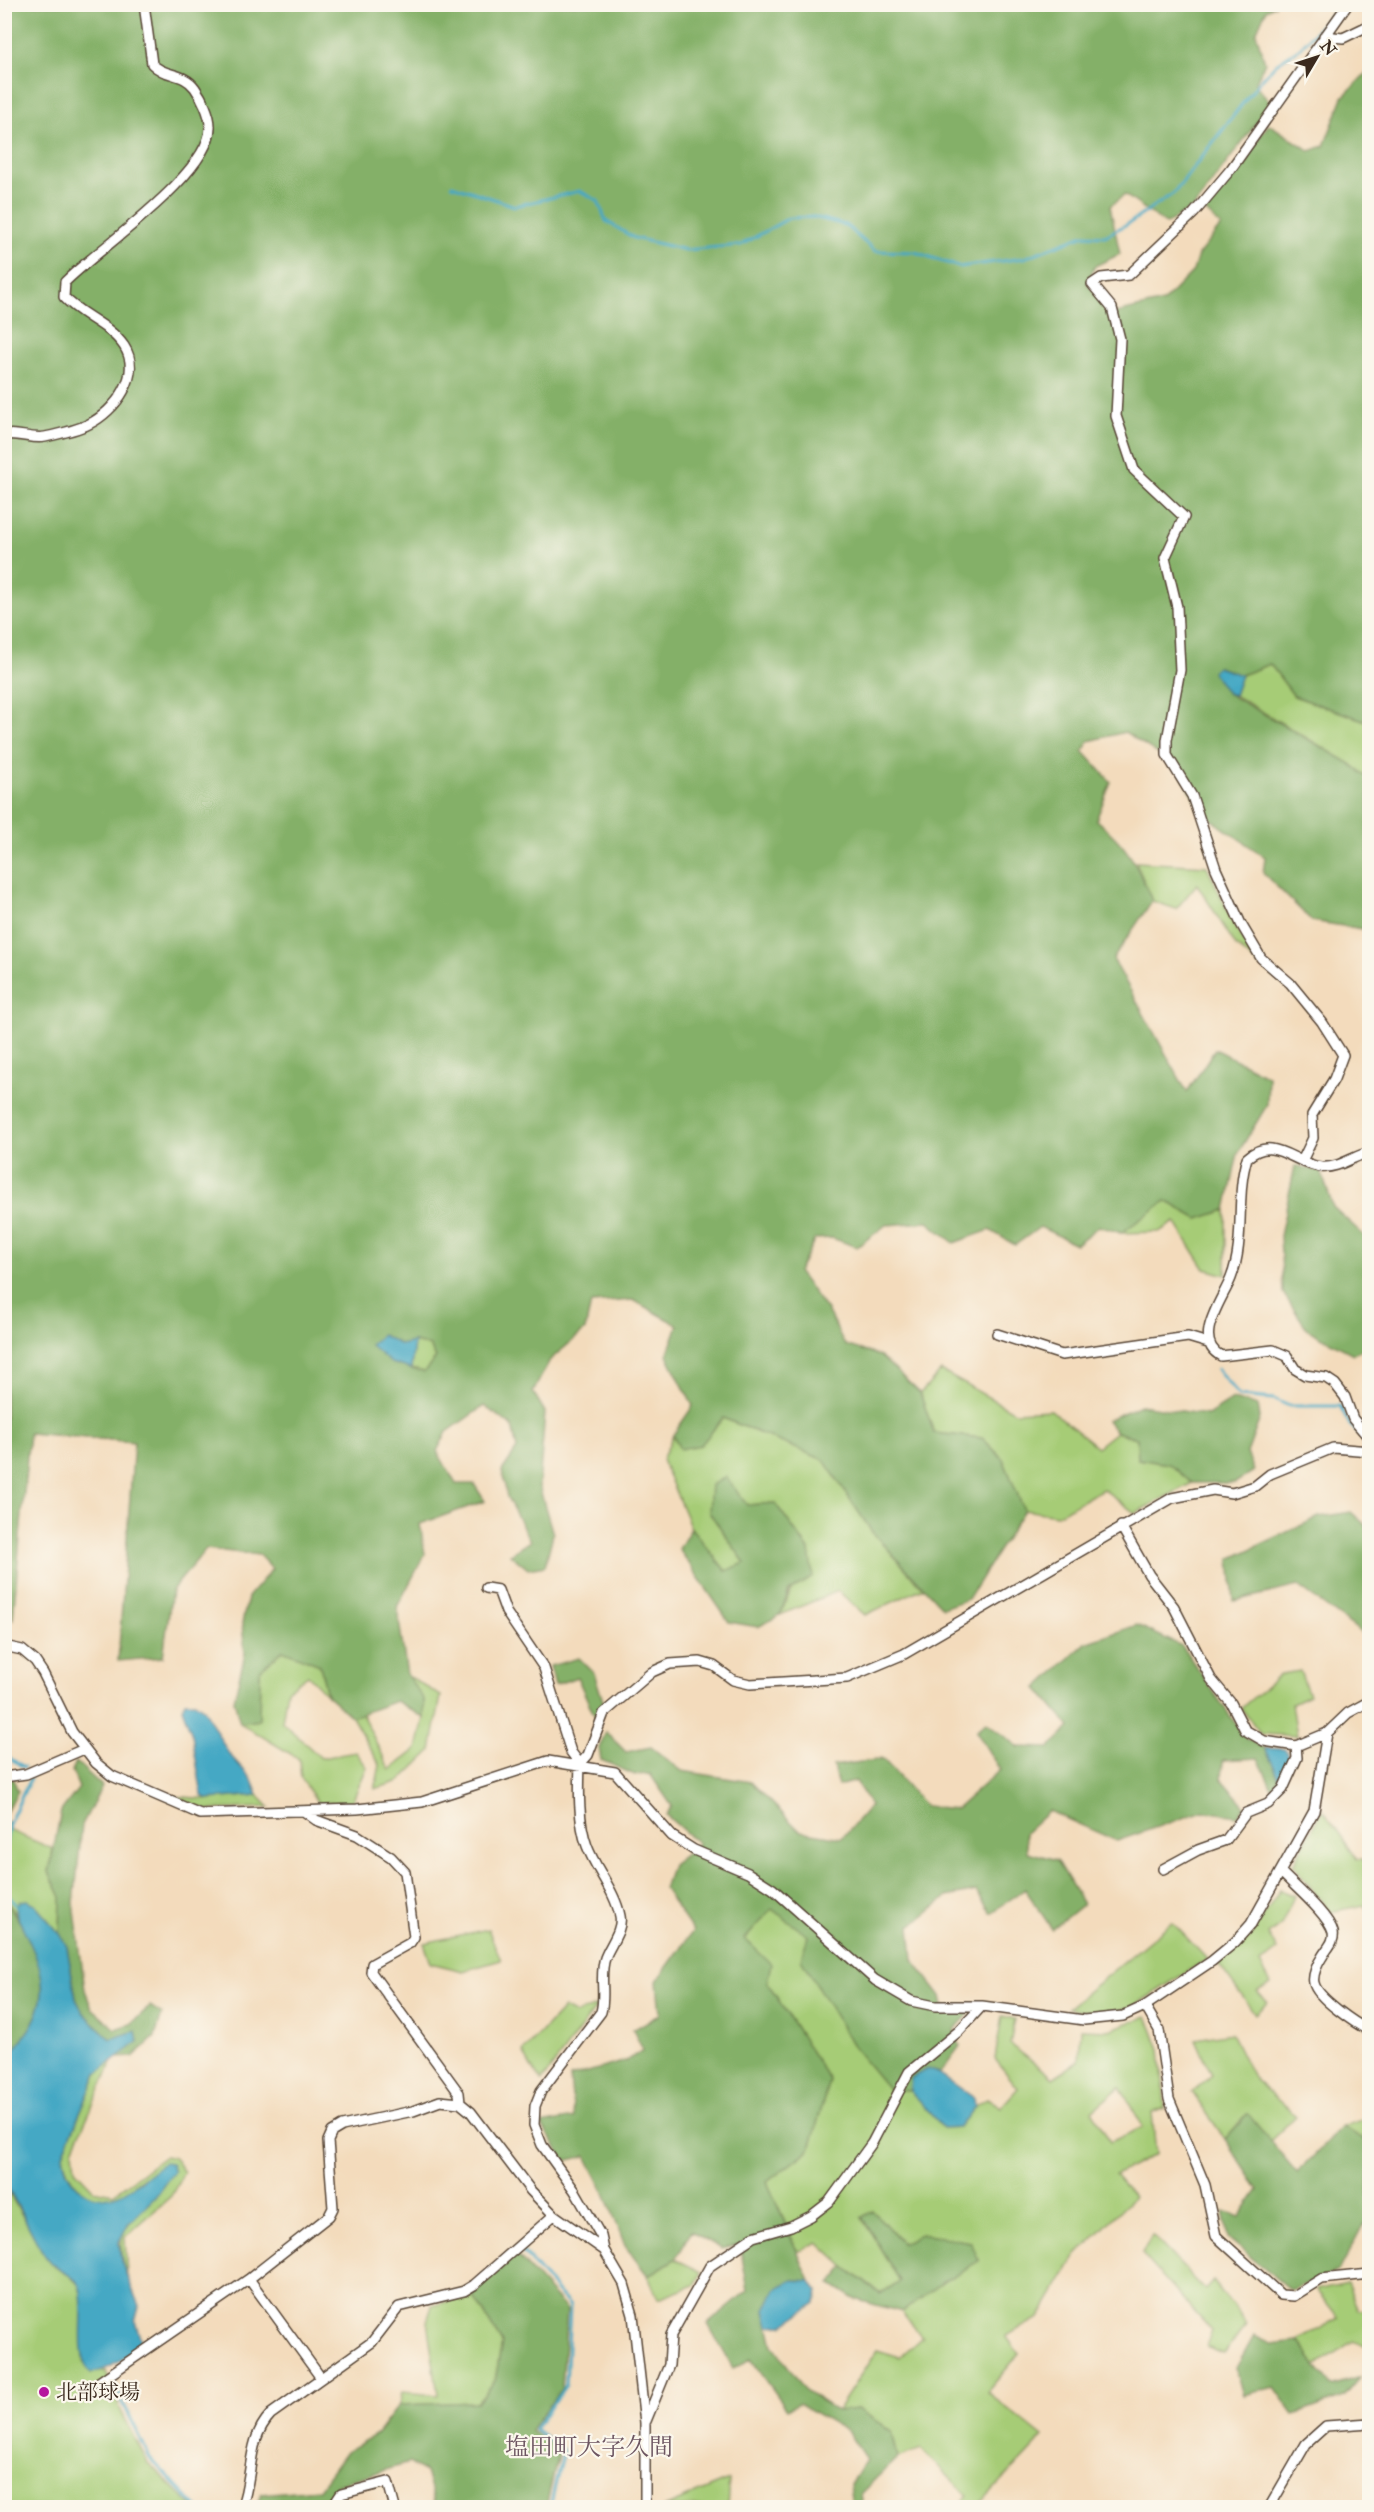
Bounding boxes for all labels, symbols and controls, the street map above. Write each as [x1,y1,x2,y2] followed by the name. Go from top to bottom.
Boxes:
[1287,27,1347,87] north arrow
[1315,36,1341,61] text: N
[56,2379,140,2406] place label: 北部球場
[37,2385,51,2399] marker: 北部球場
[505,2432,673,2463] district label: 塩田町大字久間

